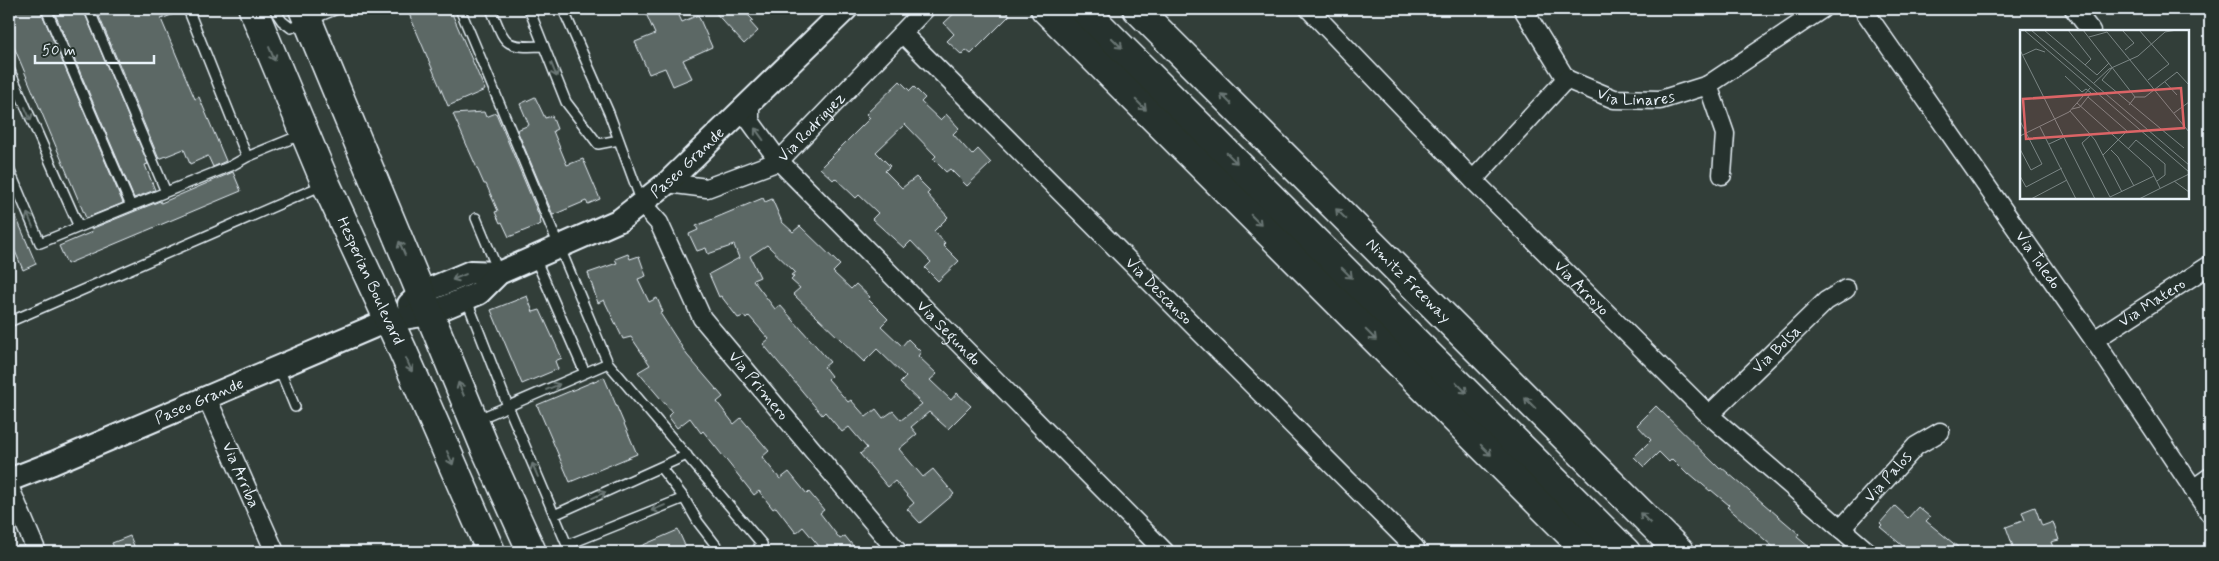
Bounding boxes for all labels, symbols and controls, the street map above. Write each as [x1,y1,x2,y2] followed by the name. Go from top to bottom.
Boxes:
[2020,30,2189,199] inset map
[35,32,154,64] scale bar
[1111,37,1123,49] one-way arrow
[42,41,76,61] text: 50 m
[267,46,277,61] one-way arrow
[549,62,559,77] one-way arrow
[1594,83,1677,111] street label: Via Linares
[773,87,850,167] street label: Via Rodriguez
[1221,93,1233,105] one-way arrow
[1135,99,1147,111] one-way arrow
[24,106,34,121] one-way arrow
[646,122,729,203] street label: Paseo Grande
[754,127,764,141] one-way arrow
[1226,152,1238,164] one-way arrow
[1335,207,1347,220] one-way arrow
[25,213,35,228] one-way arrow
[332,213,409,348] street label: Hesperian Boulevard
[1250,214,1262,226] one-way arrow
[2010,227,2066,293] street label: Via Toledo
[1361,233,1456,328] street label: Nimitz Freeway
[397,241,407,256] one-way arrow
[1121,253,1197,329] street label: Via Descanso
[1549,256,1614,320] street label: Via Arroyo
[1341,267,1353,279] one-way arrow
[452,273,467,283] one-way arrow
[2114,273,2190,332] street label: Via Matero
[912,296,986,370] street label: Via Segundo
[1747,321,1805,378] street label: Via Bolsa
[1365,329,1377,341] one-way arrow
[724,347,794,425] street label: Via Primero
[404,357,414,372] one-way arrow
[151,373,247,429] street label: Paseo Grande
[455,382,465,397] one-way arrow
[545,382,560,392] one-way arrow
[1456,382,1468,394] one-way arrow
[1524,397,1536,409] one-way arrow
[217,439,265,511] street label: Via Arriba
[1480,444,1492,456] one-way arrow
[1859,447,1917,507] street label: Via Palos
[445,450,455,465] one-way arrow
[530,463,540,478] one-way arrow
[591,490,606,500] one-way arrow
[651,504,666,514] one-way arrow
[1639,512,1651,524] one-way arrow

